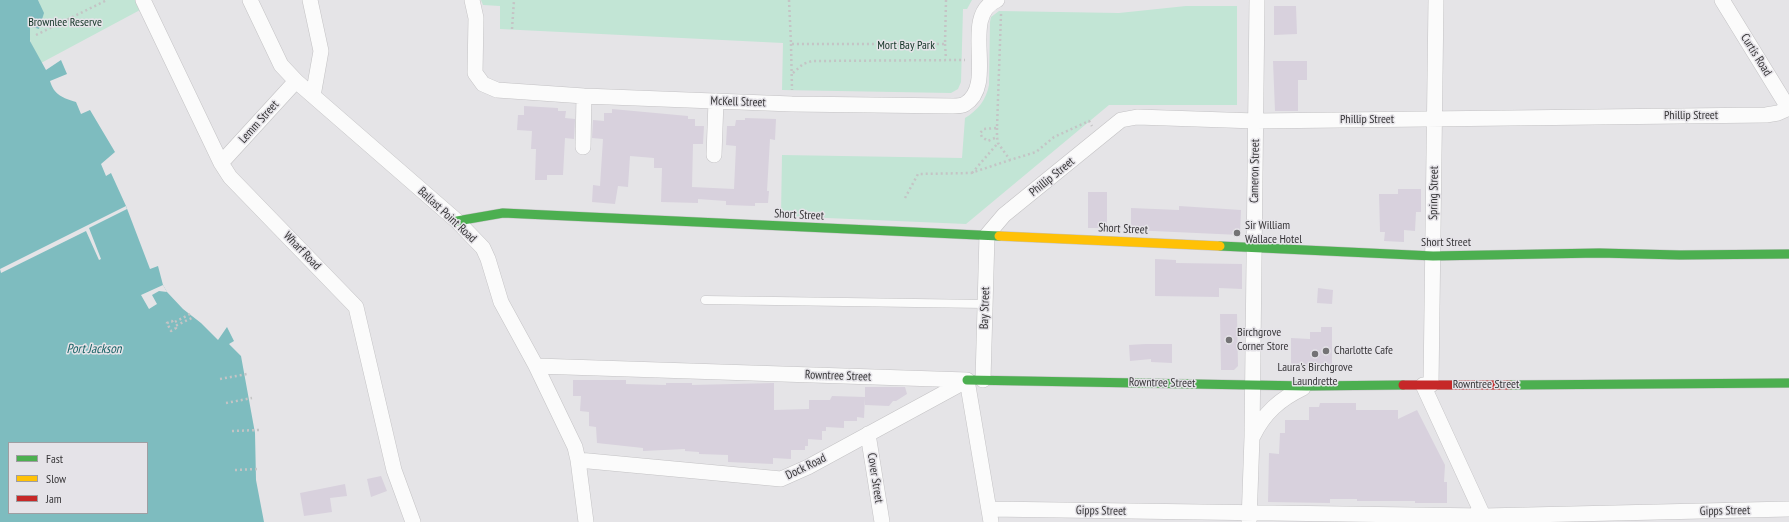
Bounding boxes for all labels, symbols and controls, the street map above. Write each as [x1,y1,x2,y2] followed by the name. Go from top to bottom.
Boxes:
[28,16,102,30] park label: Brownlee Reserve
[1737,31,1775,79] street label: Curtis Road
[877,39,935,53] park label: Mort Bay Park
[710,94,766,110] street label: McKell Street
[236,98,282,146] street label: Lemm Street
[1664,109,1718,123] street label: Phillip Street
[1340,113,1394,127] street label: Phillip Street
[1247,139,1263,203] street label: Cameron Street
[1026,154,1078,200] street label: Phillip Street
[1426,166,1442,220] street label: Spring Street
[415,184,479,246] street label: Ballast Point Road
[774,207,824,223] street label: Short Street
[1245,219,1302,247] place label: Sir William Wallace Hotel
[1098,221,1148,237] street label: Short Street
[1232,228,1242,238] marker: Sir William Wallace Hotel
[280,229,324,273] street label: Wharf Road
[1421,236,1471,250] street label: Short Street
[977,287,993,329] street label: Bay Street
[1237,326,1288,354] place label: Birchgrove Corner Store
[1224,335,1234,345] marker: Birchgrove Corner Store
[66,341,122,357] water label: Port Jackson
[1334,344,1393,358] place label: Charlotte Cafe
[1321,346,1331,356] marker: Charlotte Cafe
[1310,349,1320,359] marker: Laura's Birchgrove Laundrette
[1277,361,1353,389] place label: Laura's Birchgrove Laundrette
[805,368,871,384] street label: Rowntree Street
[1129,375,1195,391] street label: Rowntree Street
[1453,378,1519,392] street label: Rowntree Street
[8,442,148,514] legend
[46,451,63,466] text: Fast
[783,451,829,483] street label: Dock Road
[864,452,886,504] street label: Cover Street
[46,471,66,486] text: Slow
[46,491,62,506] text: Jam
[1076,503,1126,519] street label: Gipps Street
[1700,503,1750,519] street label: Gipps Street

